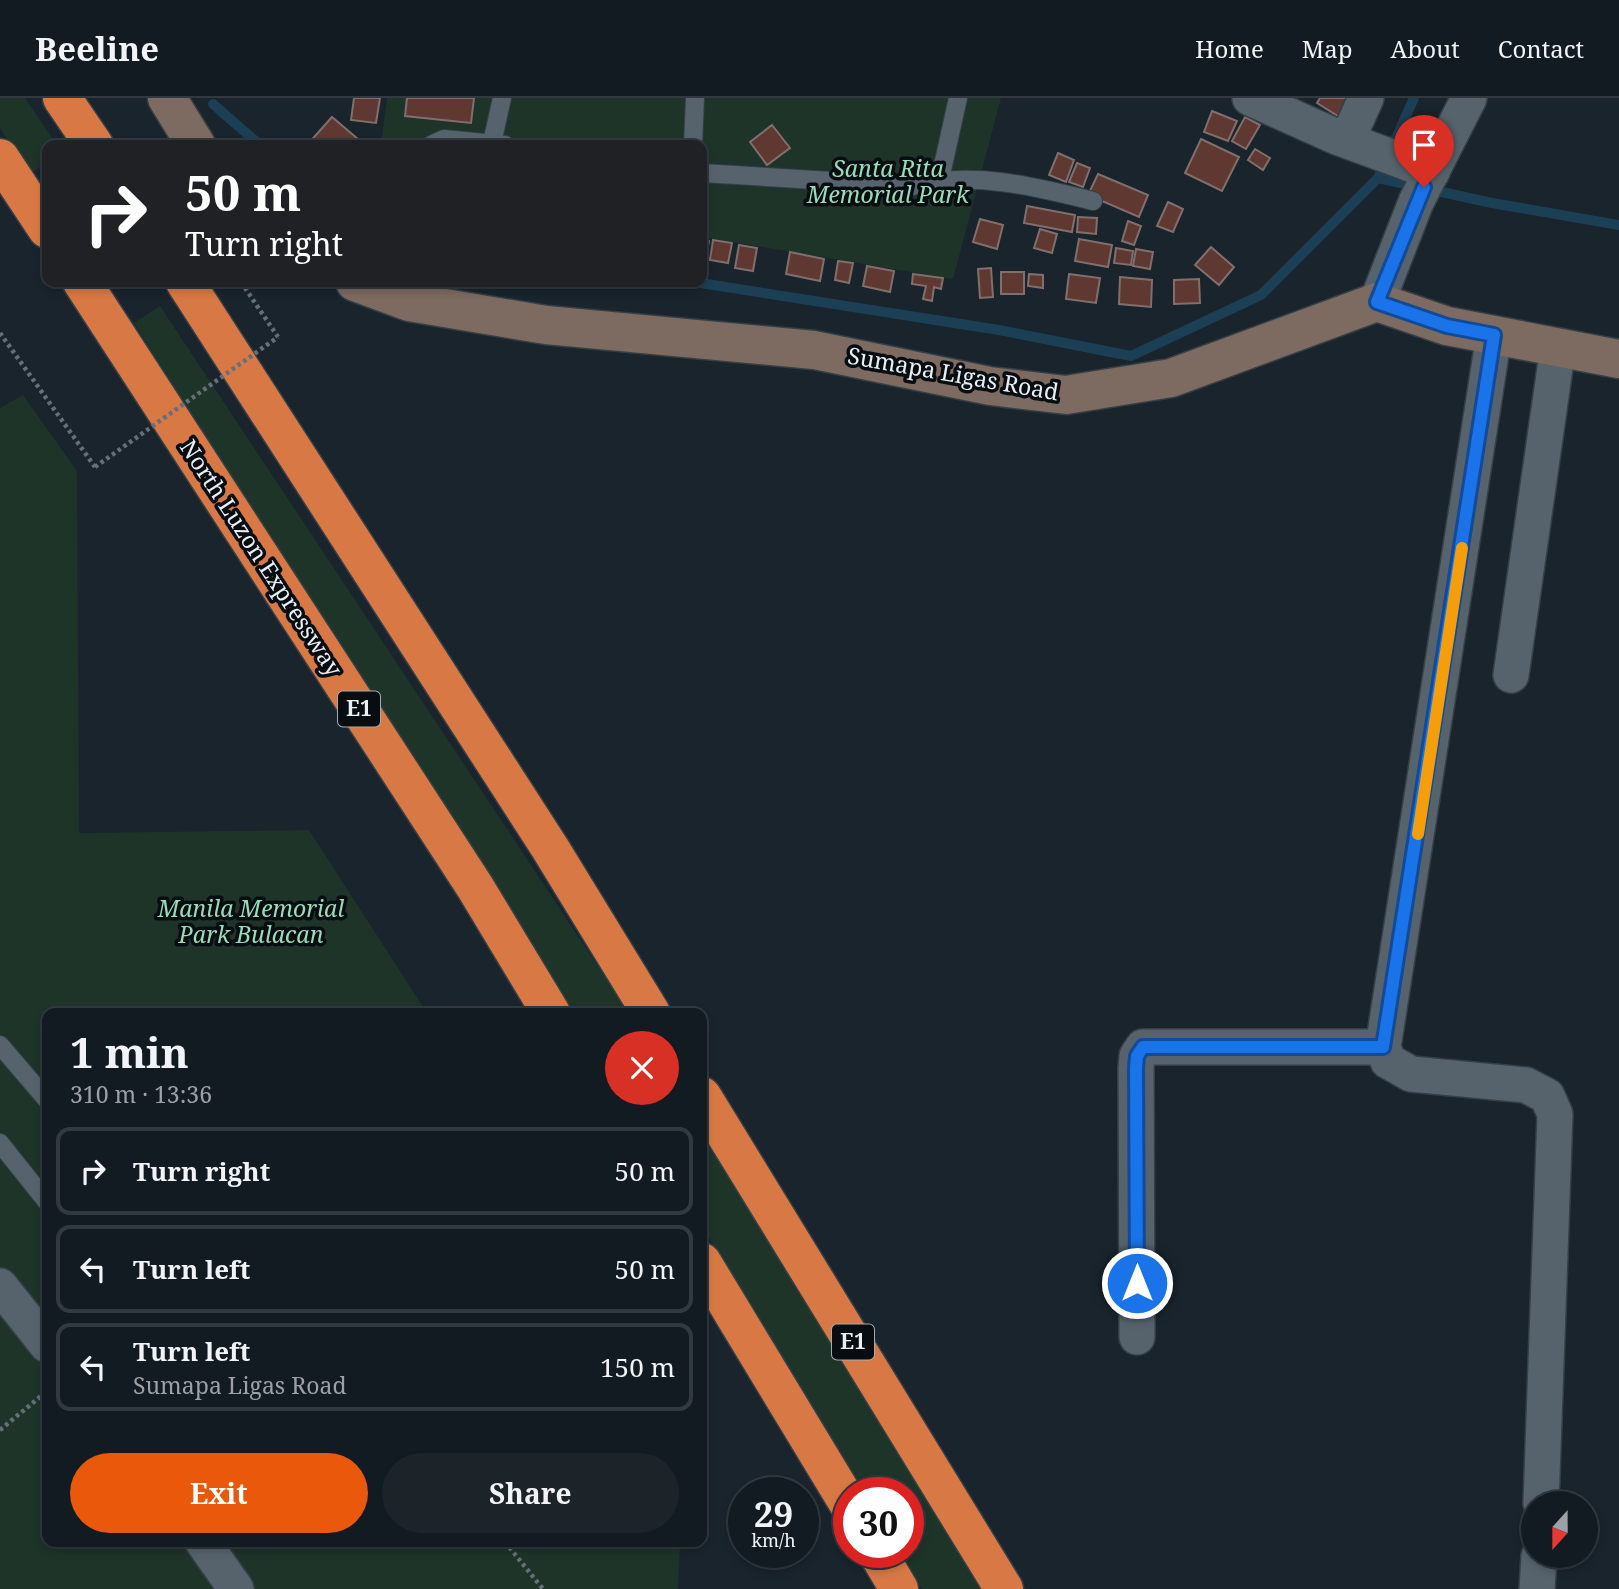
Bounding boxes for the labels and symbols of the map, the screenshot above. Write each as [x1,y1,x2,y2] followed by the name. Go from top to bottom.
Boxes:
[1394,115,1454,187] pin
[806,152,970,210] park label: Santa Rita Memorial Park
[845,339,1061,407] street label: Sumapa Ligas Road
[173,433,350,682] street label: North Luzon Expressway
[338,692,380,726] road number: E1
[157,892,344,950] park label: Manila Memorial Park Bulacan
[1100,1246,1174,1320] position arrow
[832,1324,874,1360] road number: E1
[833,1477,924,1568] speed limit sign: 30
[1521,1491,1598,1568] north arrow

